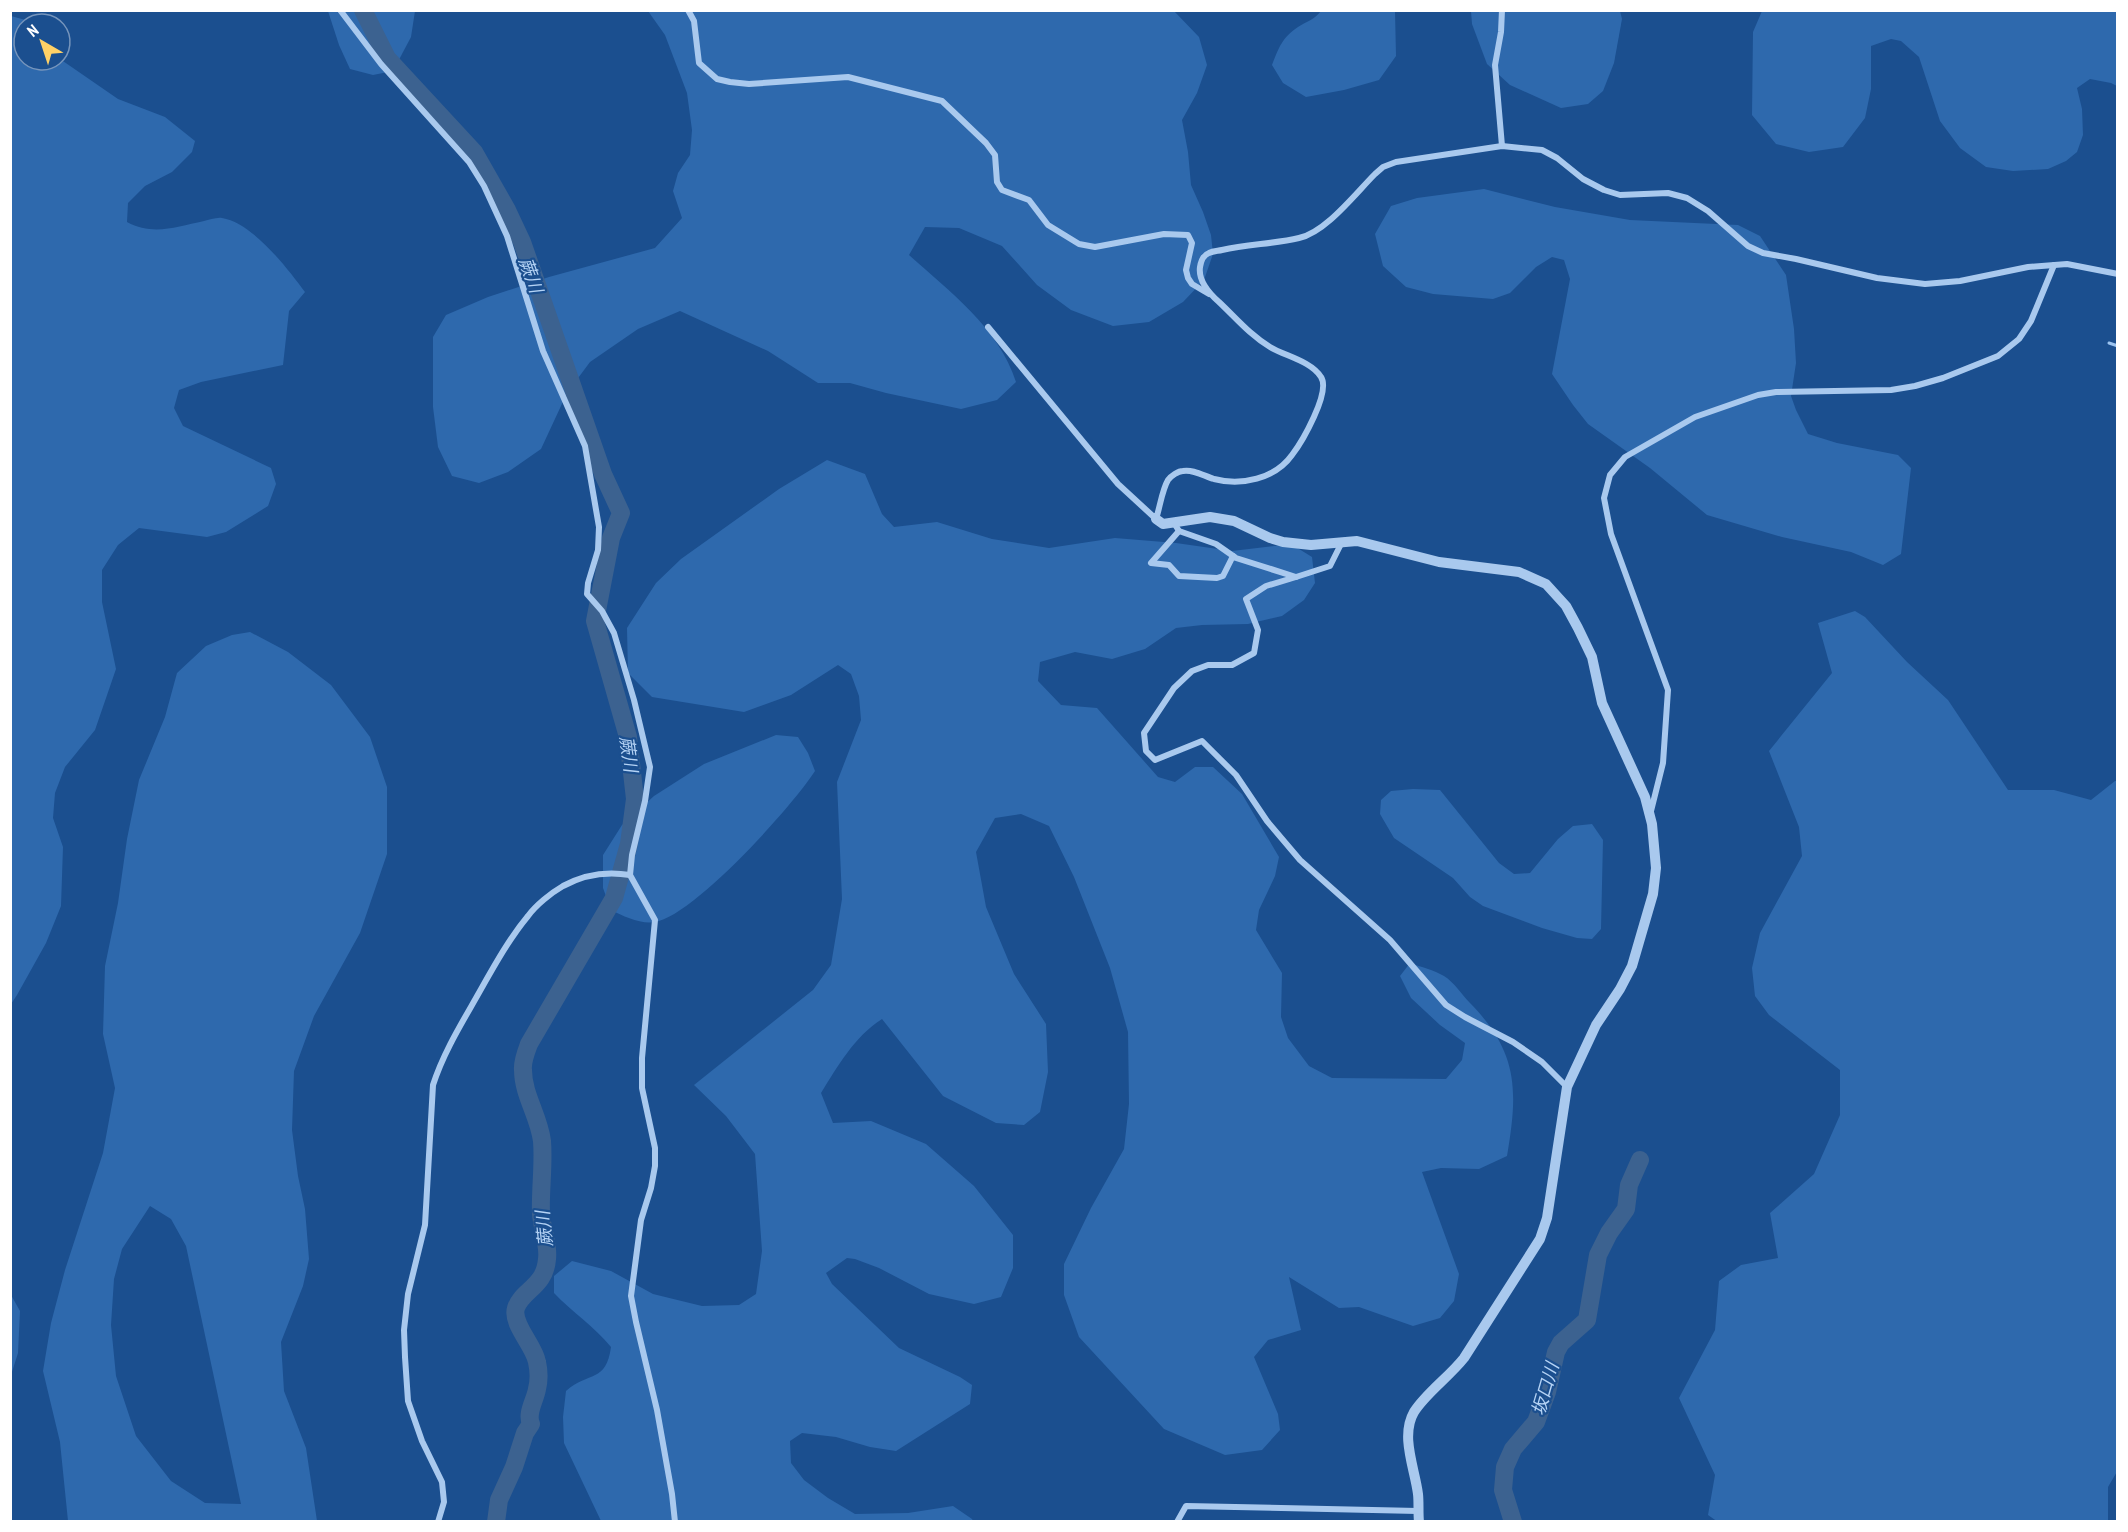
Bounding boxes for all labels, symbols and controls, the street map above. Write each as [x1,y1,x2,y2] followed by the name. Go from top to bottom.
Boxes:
[12,12,72,72] north arrow
[23,20,42,41] text: N
[514,254,549,298] water label: 蕨川
[615,735,643,775] water label: 蕨川
[530,1208,557,1248] water label: 蕨川
[1527,1358,1564,1418] water label: 坂口川

